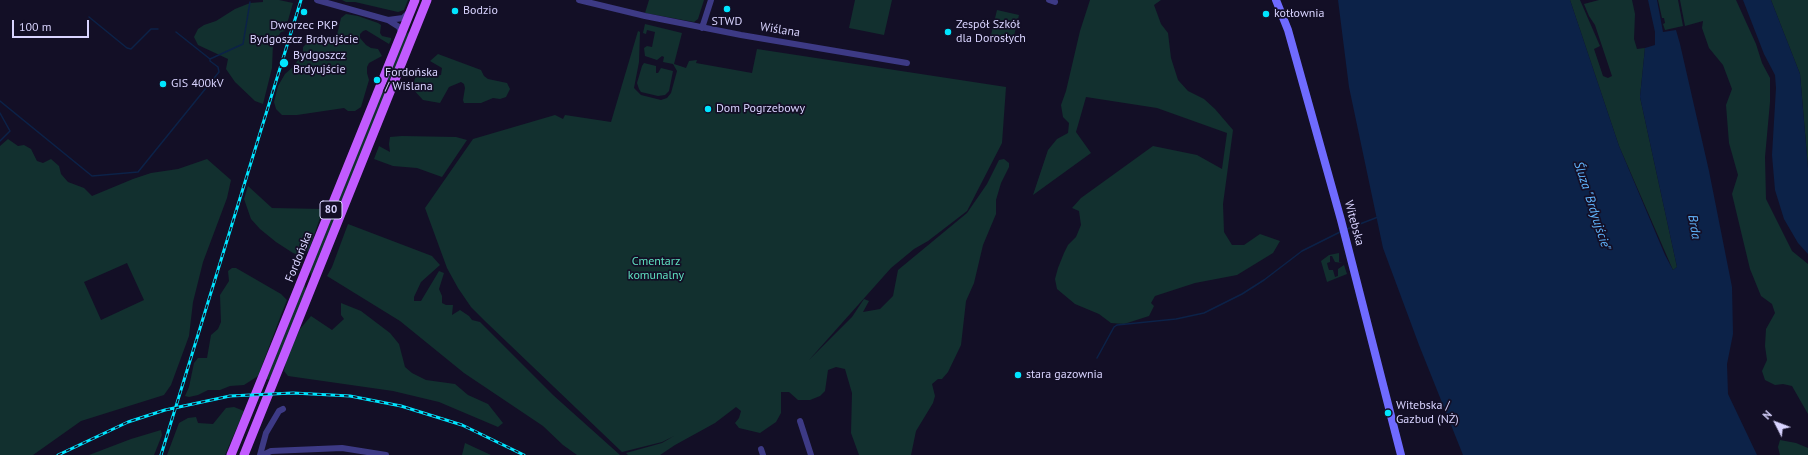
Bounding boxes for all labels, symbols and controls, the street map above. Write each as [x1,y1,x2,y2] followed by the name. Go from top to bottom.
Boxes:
[463,4,498,18] place label: Bodzio
[722,4,732,14] marker: STWD
[450,6,460,16] marker: Bodzio
[299,7,309,17] marker: Dworzec PKP Bydgoszcz Brdyujście
[1274,7,1324,21] place label: kotłownia
[1261,9,1271,19] marker: kotłownia
[14,12,91,38] scale bar
[712,15,742,29] place label: STWD
[956,18,1026,46] place label: Zespół Szkół dla Dorosłych
[19,19,52,34] text: 100 m
[250,19,358,47] place label: Dworzec PKP Bydgoszcz Brdyujście
[759,20,801,40] street label: Wiślana
[943,27,953,37] marker: Zespół Szkół dla Dorosłych
[293,49,346,77] place label: Bydgoszcz Brdyujście
[278,57,290,69] marker: Bydgoszcz Brdyujście
[385,66,438,94] place label: Fordońska / Wiślana
[372,75,382,85] marker: Fordońska / Wiślana
[171,77,224,91] place label: GIS 400kV
[158,79,168,89] marker: GIS 400kV
[716,102,805,116] place label: Dom Pogrzebowy
[703,104,713,114] marker: Dom Pogrzebowy
[1570,159,1614,253] water label: Śluza "Brdyujście"
[1341,199,1367,247] street label: Witebska
[320,201,342,219] road number: 80
[1684,214,1704,240] water label: Brda
[282,230,316,284] street label: Fordońska
[628,255,684,283] park label: Cmentarz komunalny
[1026,368,1103,382] place label: stara gazownia
[1013,370,1023,380] marker: stara gazownia
[1396,399,1459,427] place label: Witebska / Gazbud (NŻ)
[1756,403,1796,443] north arrow
[1383,408,1393,418] marker: Witebska / Gazbud (NŻ)
[1759,408,1775,422] text: N

